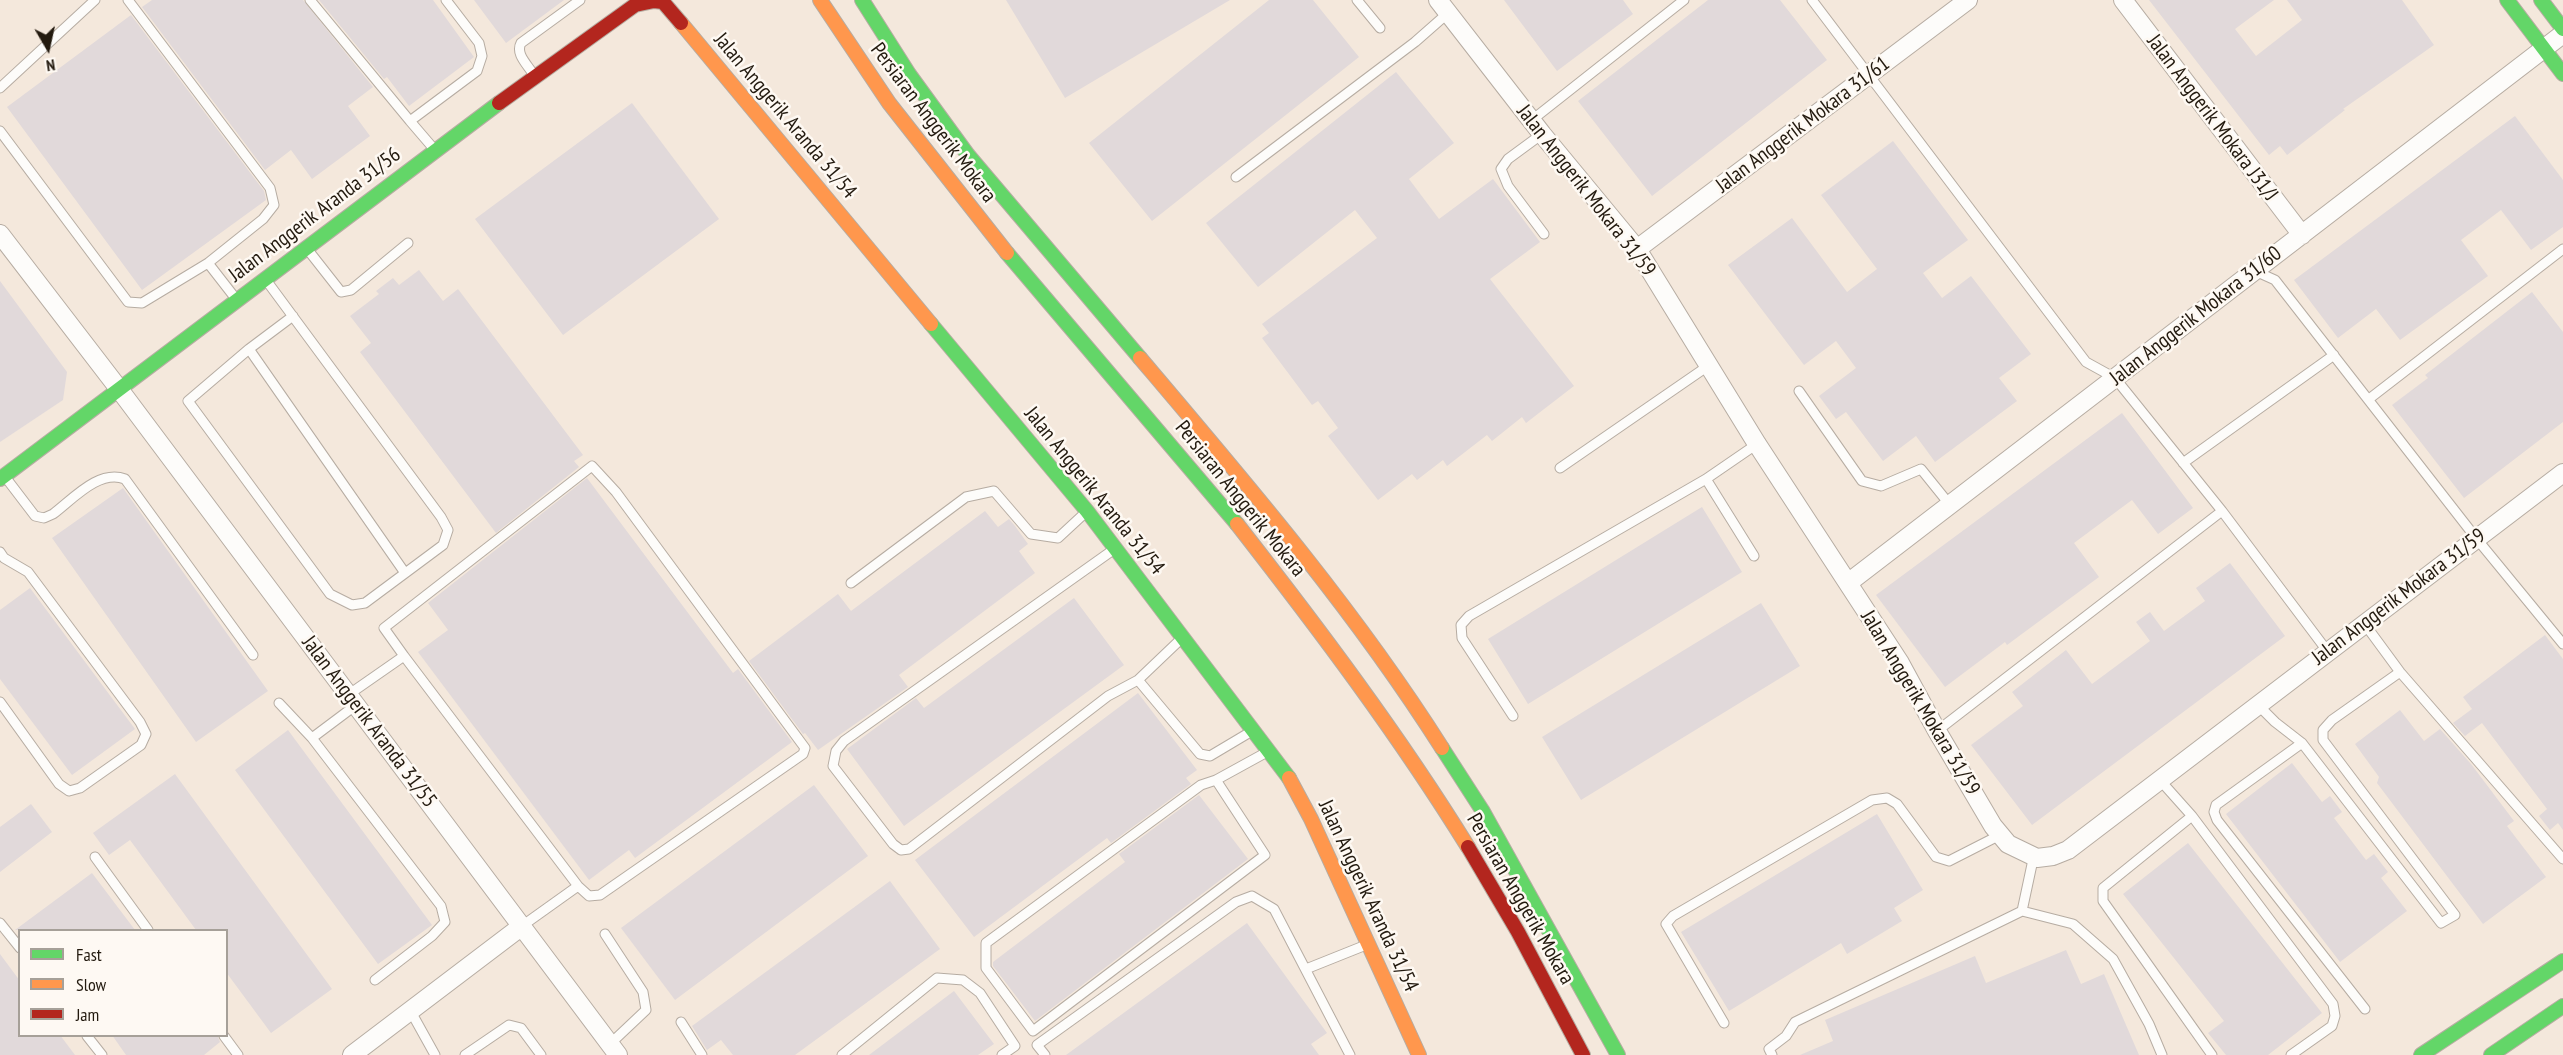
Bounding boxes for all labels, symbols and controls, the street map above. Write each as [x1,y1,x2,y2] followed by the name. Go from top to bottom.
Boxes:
[18,18,78,78] north arrow
[708,28,862,204] street label: Jalan Anggerik Aranda 31/54
[2141,30,2283,206] street label: Jalan Anggerik Mokara J31/J
[865,38,1001,208] street label: Persiaran Anggerik Mokara
[1711,51,1895,199] street label: Jalan Anggerik Mokara 31/61
[45,55,57,76] text: N
[1511,100,1661,282] street label: Jalan Anggerik Mokara 31/59
[224,142,406,288] street label: Jalan Anggerik Aranda 31/56
[2105,241,2287,391] street label: Jalan Anggerik Mokara 31/60
[1019,402,1169,580] street label: Jalan Anggerik Aranda 31/54
[1169,416,1311,582] street label: Persiaran Anggerik Mokara
[2307,523,2491,671] street label: Jalan Anggerik Mokara 31/59
[1855,606,1985,800] street label: Jalan Anggerik Mokara 31/59
[296,631,442,813] street label: Jalan Anggerik Aranda 31/55
[1313,796,1423,996] street label: Jalan Anggerik Aranda 31/54
[1461,809,1579,989] street label: Persiaran Anggerik Mokara
[18,929,228,1037] legend
[76,943,102,966] text: Fast
[76,973,106,996] text: Slow
[76,1003,99,1026] text: Jam

